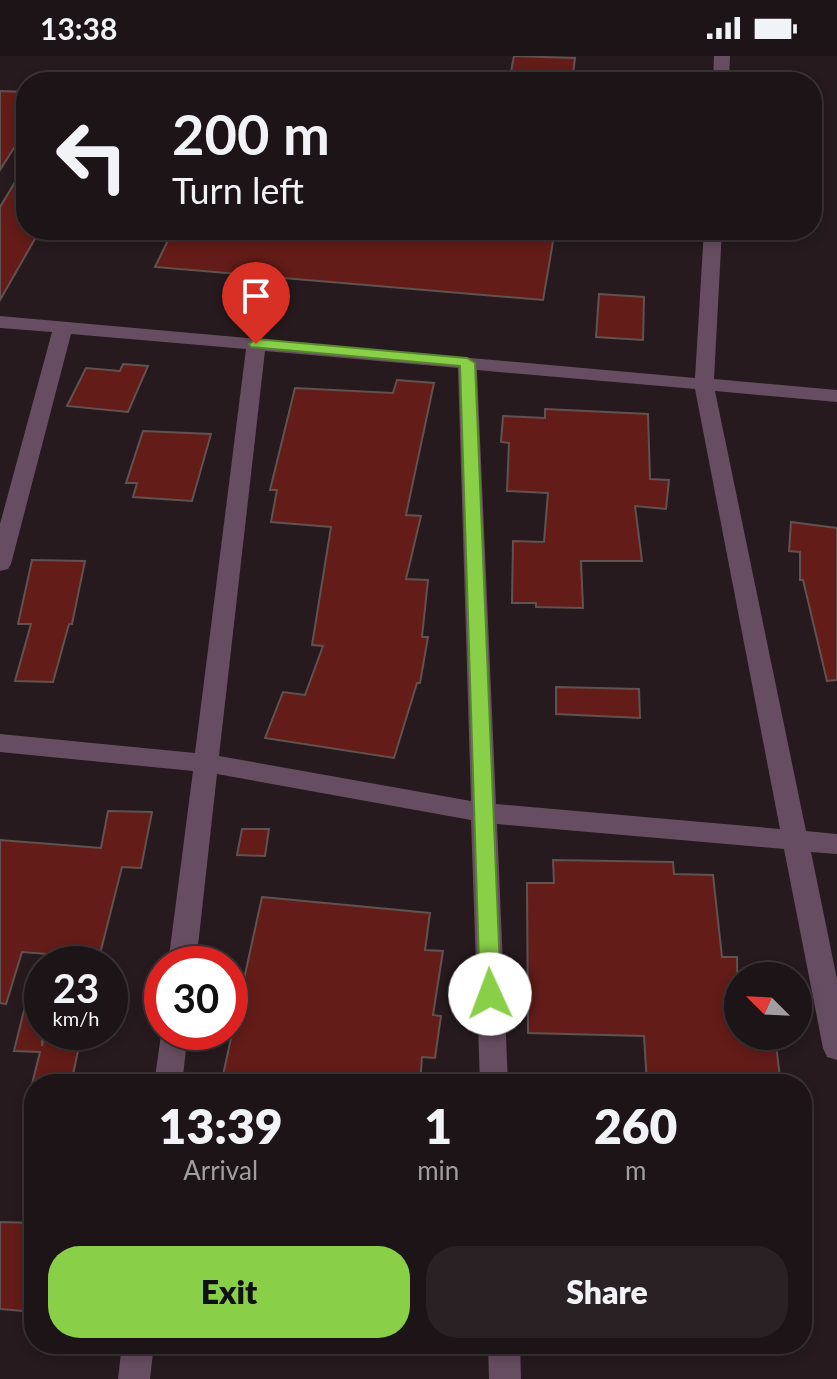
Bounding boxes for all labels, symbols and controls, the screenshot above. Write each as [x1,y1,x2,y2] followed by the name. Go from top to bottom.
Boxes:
[40,10,117,46] text: 13:38
[172,100,330,167] text: 200 m
[40,104,144,208] icon: left
[172,168,304,212] text: Turn left
[222,262,290,344] pin
[234,274,278,318] icon: arrive
[144,946,248,1050] speed limit sign: 30
[448,952,532,1036] position arrow
[724,962,812,1050] north arrow
[724,962,812,1050] map controls
[53,964,99,1012] text: 23
[53,1006,99,1030] text: km/h
[159,1097,283,1154] text: 13:39
[424,1097,452,1154] text: 1
[594,1097,677,1154] text: 260
[183,1154,258,1186] text: Arrival
[417,1154,459,1186] text: min
[625,1154,646,1186] text: m
[48,1246,410,1338] button: Exit
[426,1246,788,1338] button: Share

